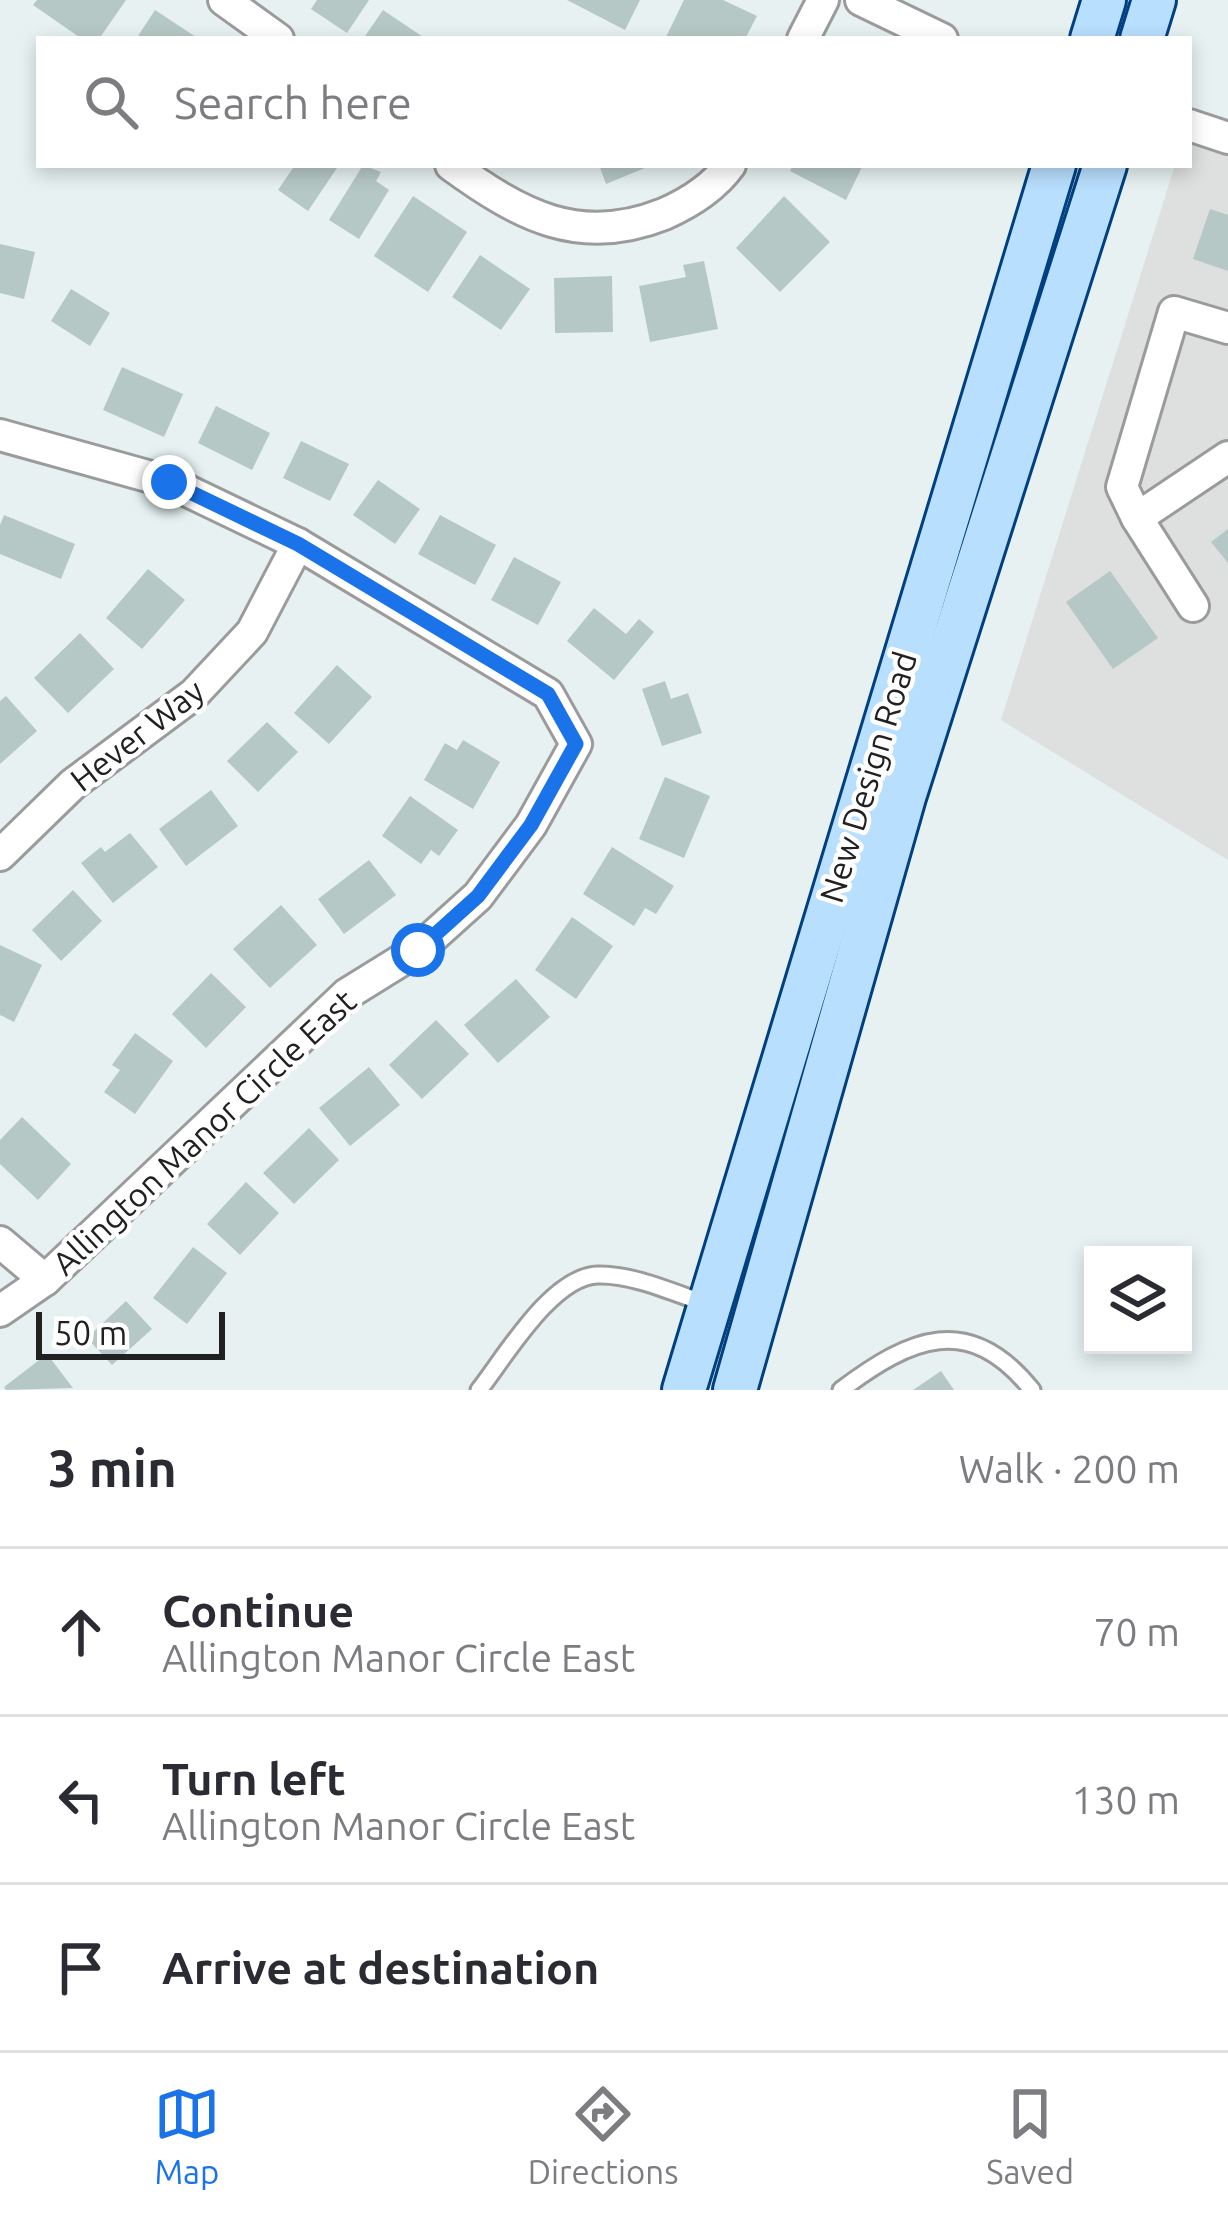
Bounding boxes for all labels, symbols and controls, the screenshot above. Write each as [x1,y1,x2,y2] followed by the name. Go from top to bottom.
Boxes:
[36,36,1192,168] search box
[78,69,144,135] icon: search
[174,77,412,128] text: Search here
[142,455,196,509] route end
[812,647,923,907] street label: New Design Road
[63,671,210,798] street label: Hever Way
[391,923,445,977] route start
[45,982,363,1282] street label: Allington Manor Circle East
[1084,1246,1192,1354] map controls
[1084,1246,1192,1354] button: layers
[36,1306,225,1359] scale bar
[54,1314,127,1351] text: 50 m
[48,1439,177,1497] text: 3 min
[959,1447,1180,1490] text: Walk · 200 m
[162,1585,354,1636] text: Continue
[48,1599,114,1665] icon: ahead
[1093,1610,1180,1653] text: 70 m
[162,1636,635,1679] text: Allington Manor Circle East
[162,1753,346,1804] text: Turn left
[48,1767,114,1833] icon: left
[1071,1778,1180,1821] text: 130 m
[162,1804,635,1847] text: Allington Manor Circle East
[48,1935,114,2001] icon: arrive
[162,1942,599,1993] text: Arrive at destination
[154,2081,220,2190] tab: Map
[528,2081,678,2190] tab: Directions
[986,2081,1074,2190] tab: Saved

